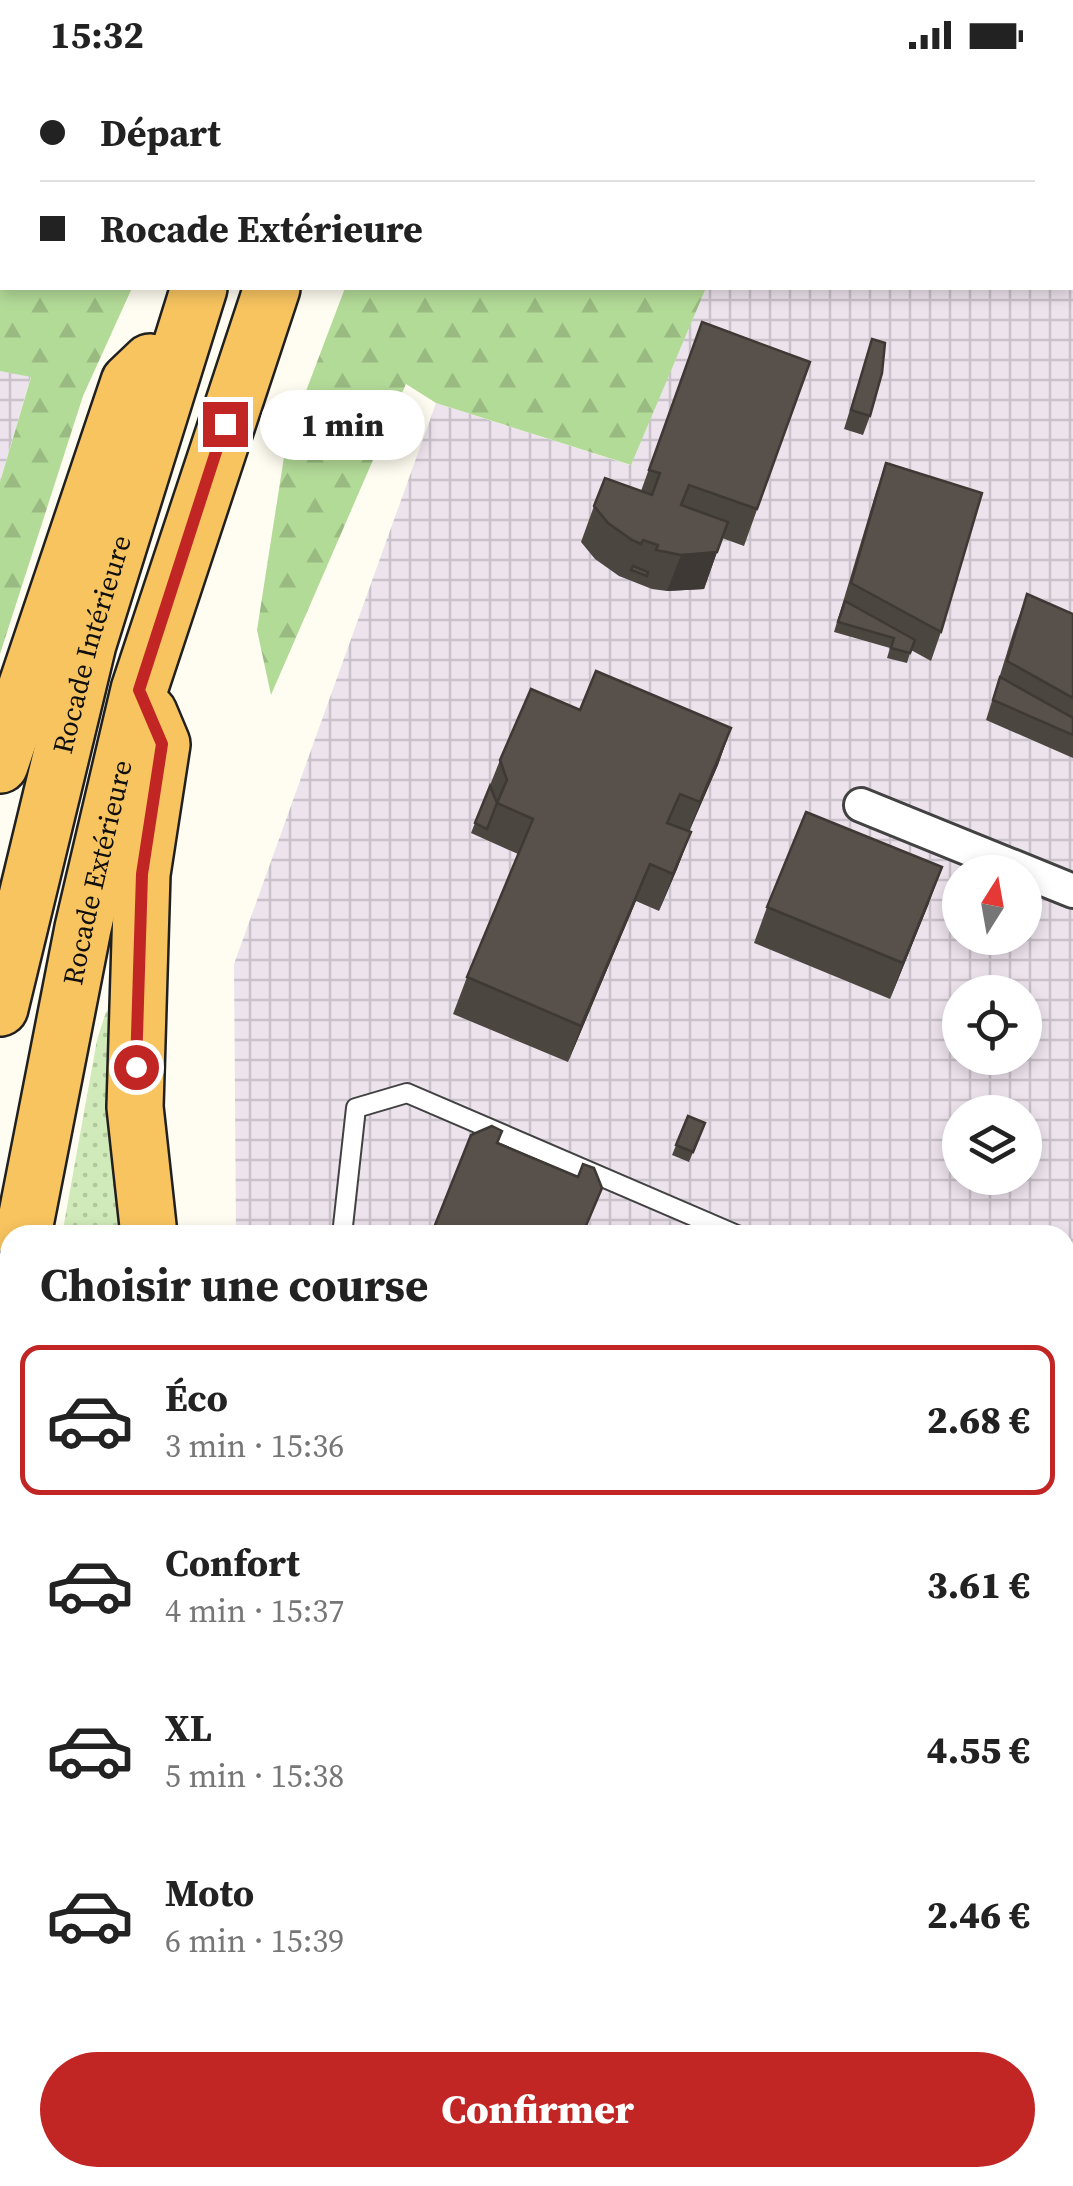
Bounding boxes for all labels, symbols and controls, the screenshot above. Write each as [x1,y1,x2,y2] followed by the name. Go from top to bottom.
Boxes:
[50,9,144,61] text: 15:32
[100,107,221,159] text: Départ
[100,203,423,255] text: Rocade Extérieure
[260,389,425,459] callout: 1 min
[203,402,248,447] route end
[301,403,384,447] text: 1 min
[43,530,140,757] street label: Rocade Intérieure
[53,756,141,988] street label: Rocade Extérieure
[942,855,1042,955] north arrow
[942,855,1042,1195] map controls
[942,975,1042,1075] button: locate
[114,1045,159,1090] route start
[942,1095,1042,1195] button: layers
[40,1254,428,1316] text: Choisir une course
[165,1372,228,1424] text: Éco
[45,1375,135,1465] icon: car
[927,1394,1030,1446] text: 2.68 €
[165,1424,344,1468] text: 3 min · 15:36
[165,1537,300,1589] text: Confort
[45,1540,135,1630] icon: car
[927,1559,1030,1611] text: 3.61 €
[165,1589,344,1633] text: 4 min · 15:37
[165,1702,212,1754] text: XL
[45,1705,135,1795] icon: car
[927,1724,1030,1776] text: 4.55 €
[165,1754,344,1798] text: 5 min · 15:38
[165,1867,254,1919] text: Moto
[45,1870,135,1960] icon: car
[927,1889,1030,1941] text: 2.46 €
[165,1919,344,1963] text: 6 min · 15:39
[40,2052,1035,2167] button: Confirmer

